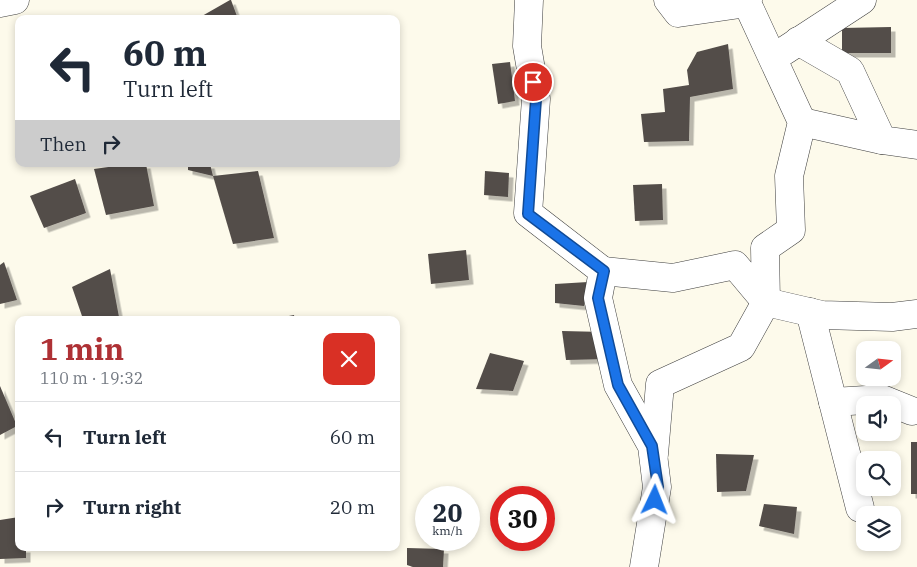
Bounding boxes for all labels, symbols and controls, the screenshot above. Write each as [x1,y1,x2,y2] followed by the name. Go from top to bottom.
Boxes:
[123,30,207,76] text: 60 m
[40,35,105,100] icon: left
[512,61,554,103] pin
[519,68,547,96] icon: arrive
[123,74,213,103] text: Turn left
[97,130,125,158] icon: right
[40,132,87,156] text: Then
[40,329,124,368] text: 1 min
[323,333,375,385] button: close
[856,341,901,386] north arrow
[856,341,901,551] map controls
[40,368,143,388] text: 110 m · 19:32
[856,396,901,441] button: sound
[40,423,68,451] icon: left
[83,425,166,449] text: Turn left
[330,425,375,449] text: 60 m
[856,451,901,496] button: search
[628,473,680,525] position arrow
[490,486,555,551] speed limit sign: 30
[40,493,68,521] icon: right
[83,495,181,519] text: Turn right
[330,495,375,519] text: 20 m
[432,496,463,529] text: 20
[856,506,901,551] button: layers
[432,523,463,538] text: km/h

